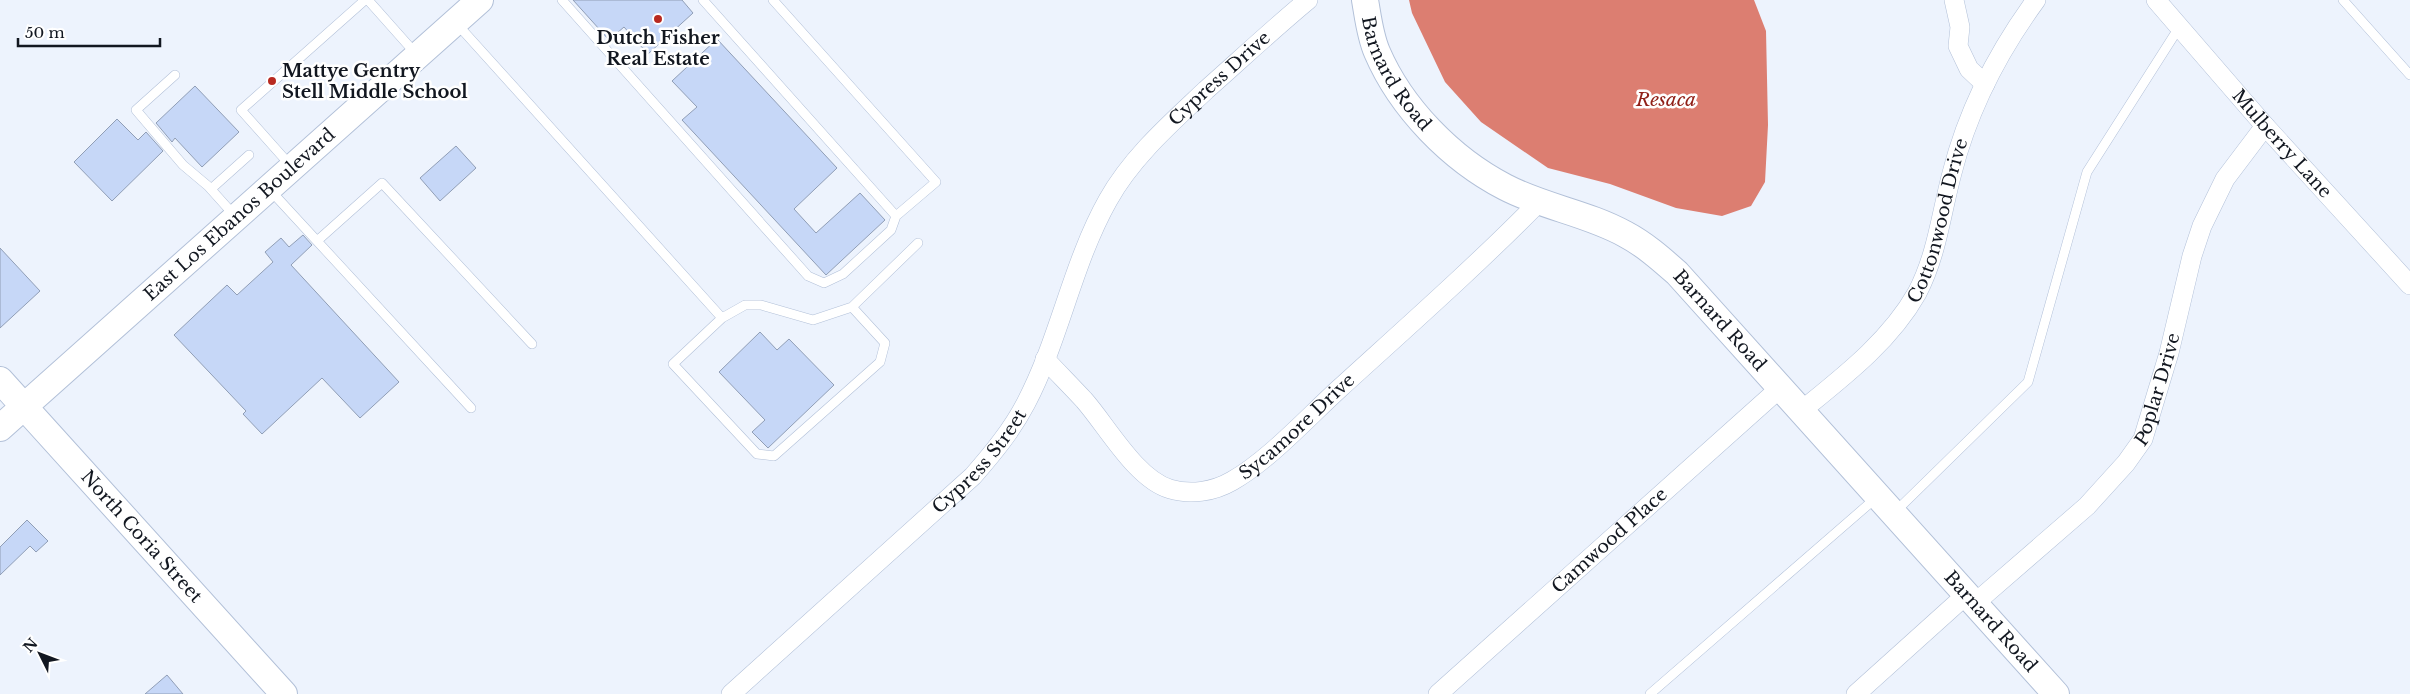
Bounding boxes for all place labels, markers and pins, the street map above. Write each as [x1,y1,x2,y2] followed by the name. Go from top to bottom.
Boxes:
[652,13,664,25] marker: Dutch Fisher Real Estate
[596,27,720,70] place label: Dutch Fisher Real Estate
[282,60,468,103] place label: Mattye Gentry Stell Middle School
[266,75,278,87] marker: Mattye Gentry Stell Middle School

